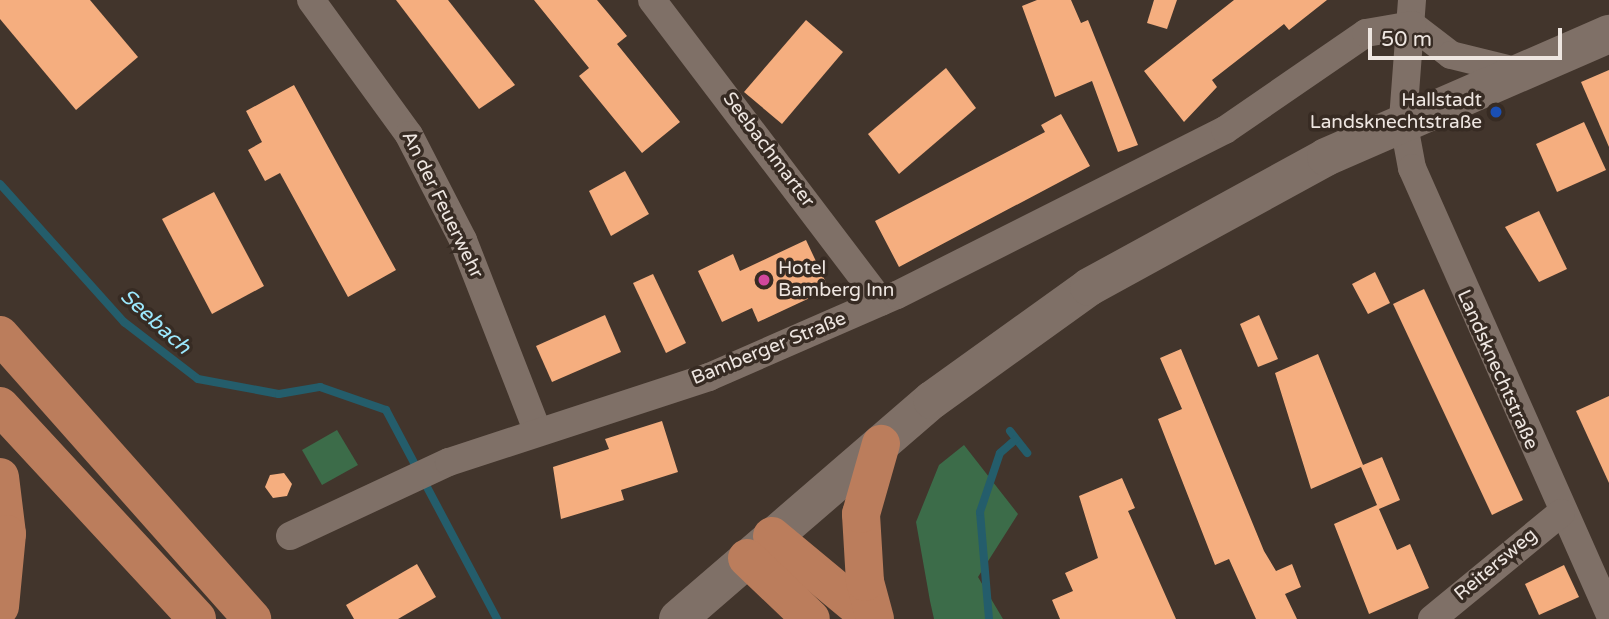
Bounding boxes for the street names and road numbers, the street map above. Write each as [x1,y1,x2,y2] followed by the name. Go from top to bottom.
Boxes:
[717,88,819,212] street label: Seebachmarter
[396,128,488,282] street label: An der Feuerwehr
[1452,287,1542,453] street label: Landsknechtstraße
[688,308,850,390] street label: Bamberger Straße
[1450,524,1542,606] street label: Reitersweg

